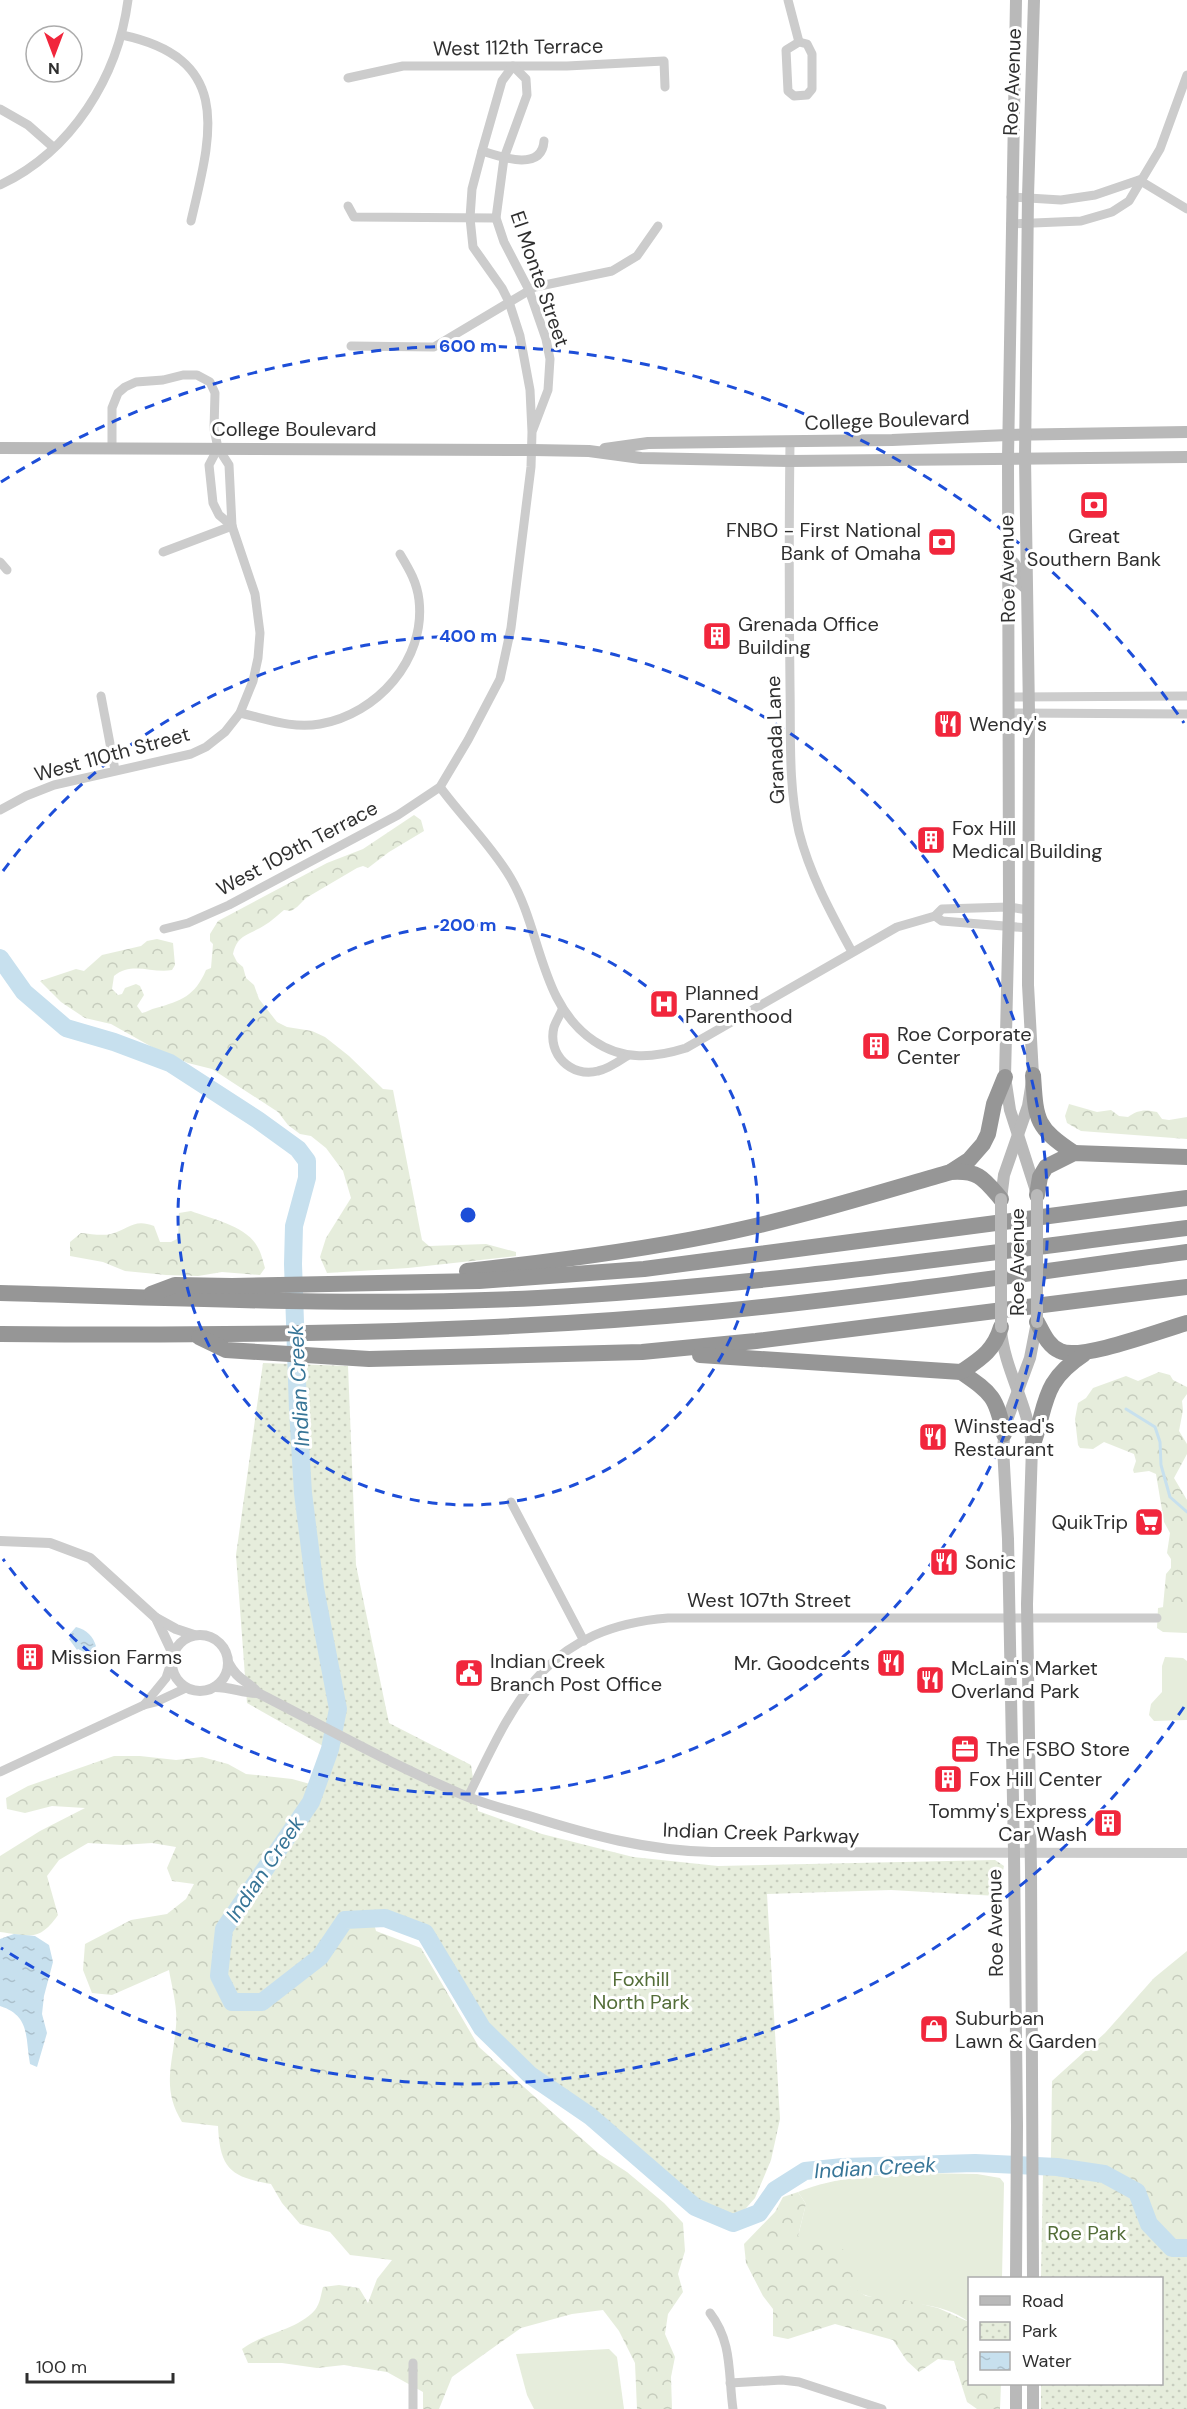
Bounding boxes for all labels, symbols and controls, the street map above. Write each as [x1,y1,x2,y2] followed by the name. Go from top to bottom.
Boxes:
[24,24,84,84] north arrow
[997,28,1027,136] street label: Roe Avenue
[433,33,603,61] street label: West 112th Terrace
[48,58,60,79] text: N
[505,208,575,351] street label: El Monte Street
[439,334,497,358] text: 600 m
[804,404,970,436] street label: College Boulevard
[211,416,377,442] street label: College Boulevard
[1078,489,1110,521] bank icon: Great Southern Bank
[993,515,1021,623] street label: Roe Avenue
[726,517,921,566] place label: FNBO - First National Bank of Omaha
[1027,523,1161,572] place label: Great Southern Bank
[926,526,958,558] bank icon: FNBO - First National Bank of Omaha
[738,611,879,660] place label: Grenada Office Building
[701,620,733,652] building icon: Grenada Office Building
[439,624,497,648] text: 400 m
[760,675,790,805] street label: Granada Lane
[932,708,964,740] restaurant icon: Wendy's
[969,711,1047,737] place label: Wendy's
[31,721,193,787] street label: West 110th Street
[212,795,382,901] street label: West 109th Terrace
[952,815,1102,864] place label: Fox Hill Medical Building
[915,824,947,856] building icon: Fox Hill Medical Building
[440,913,496,937] text: 200 m
[685,980,792,1029] place label: Planned Parenthood
[648,988,680,1020] hospital icon: Planned Parenthood
[897,1021,1032,1070] place label: Roe Corporate Center
[860,1030,892,1062] building icon: Roe Corporate Center
[458,1205,478,1225] centre of rings
[1004,1208,1030,1316] street label: Roe Avenue
[282,1324,316,1448] water label: Indian Creek
[954,1413,1055,1462] place label: Winstead's Restaurant
[917,1421,949,1453] restaurant icon: Winstead's Restaurant
[1133,1506,1165,1538] supermarket icon: QuikTrip
[1051,1509,1128,1535] place label: QuikTrip
[928,1546,960,1578] restaurant icon: Sonic
[965,1549,1016,1575] place label: Sonic
[687,1587,851,1613] street label: West 107th Street
[14,1641,46,1673] building icon: Mission Farms
[51,1644,182,1670] place label: Mission Farms
[875,1647,907,1679] restaurant icon: Mr. Goodcents
[490,1648,662,1697] place label: Indian Creek Branch Post Office
[734,1650,870,1676] place label: Mr. Goodcents
[951,1655,1098,1704] place label: McLain's Market Overland Park
[453,1657,485,1689] public building icon: Indian Creek Branch Post Office
[914,1664,946,1696] restaurant icon: McLain's Market Overland Park
[949,1733,981,1765] office icon: The FSBO Store
[986,1736,1130,1762] place label: The FSBO Store
[932,1763,964,1795] building icon: Fox Hill Center
[969,1766,1102,1792] place label: Fox Hill Center
[929,1798,1087,1847] place label: Tommy's Express Car Wash
[1092,1807,1124,1839] building icon: Tommy's Express Car Wash
[219,1810,311,1927] water label: Indian Creek
[662,1817,860,1849] street label: Indian Creek Parkway
[981,1869,1009,1977] street label: Roe Avenue
[592,1966,690,2015] park label: Foxhill North Park
[955,2005,1097,2054] place label: Suburban Lawn & Garden
[918,2013,950,2045] shop icon: Suburban Lawn & Garden
[813,2151,937,2185] water label: Indian Creek
[1047,2220,1127,2246] park label: Roe Park
[968,2277,1163,2385] legend
[1022,2289,1064,2313] text: Road
[1022,2319,1058,2343] text: Park
[27,2346,172,2384] scale bar
[1022,2349,1072,2373] text: Water
[36,2355,87,2379] text: 100 m

